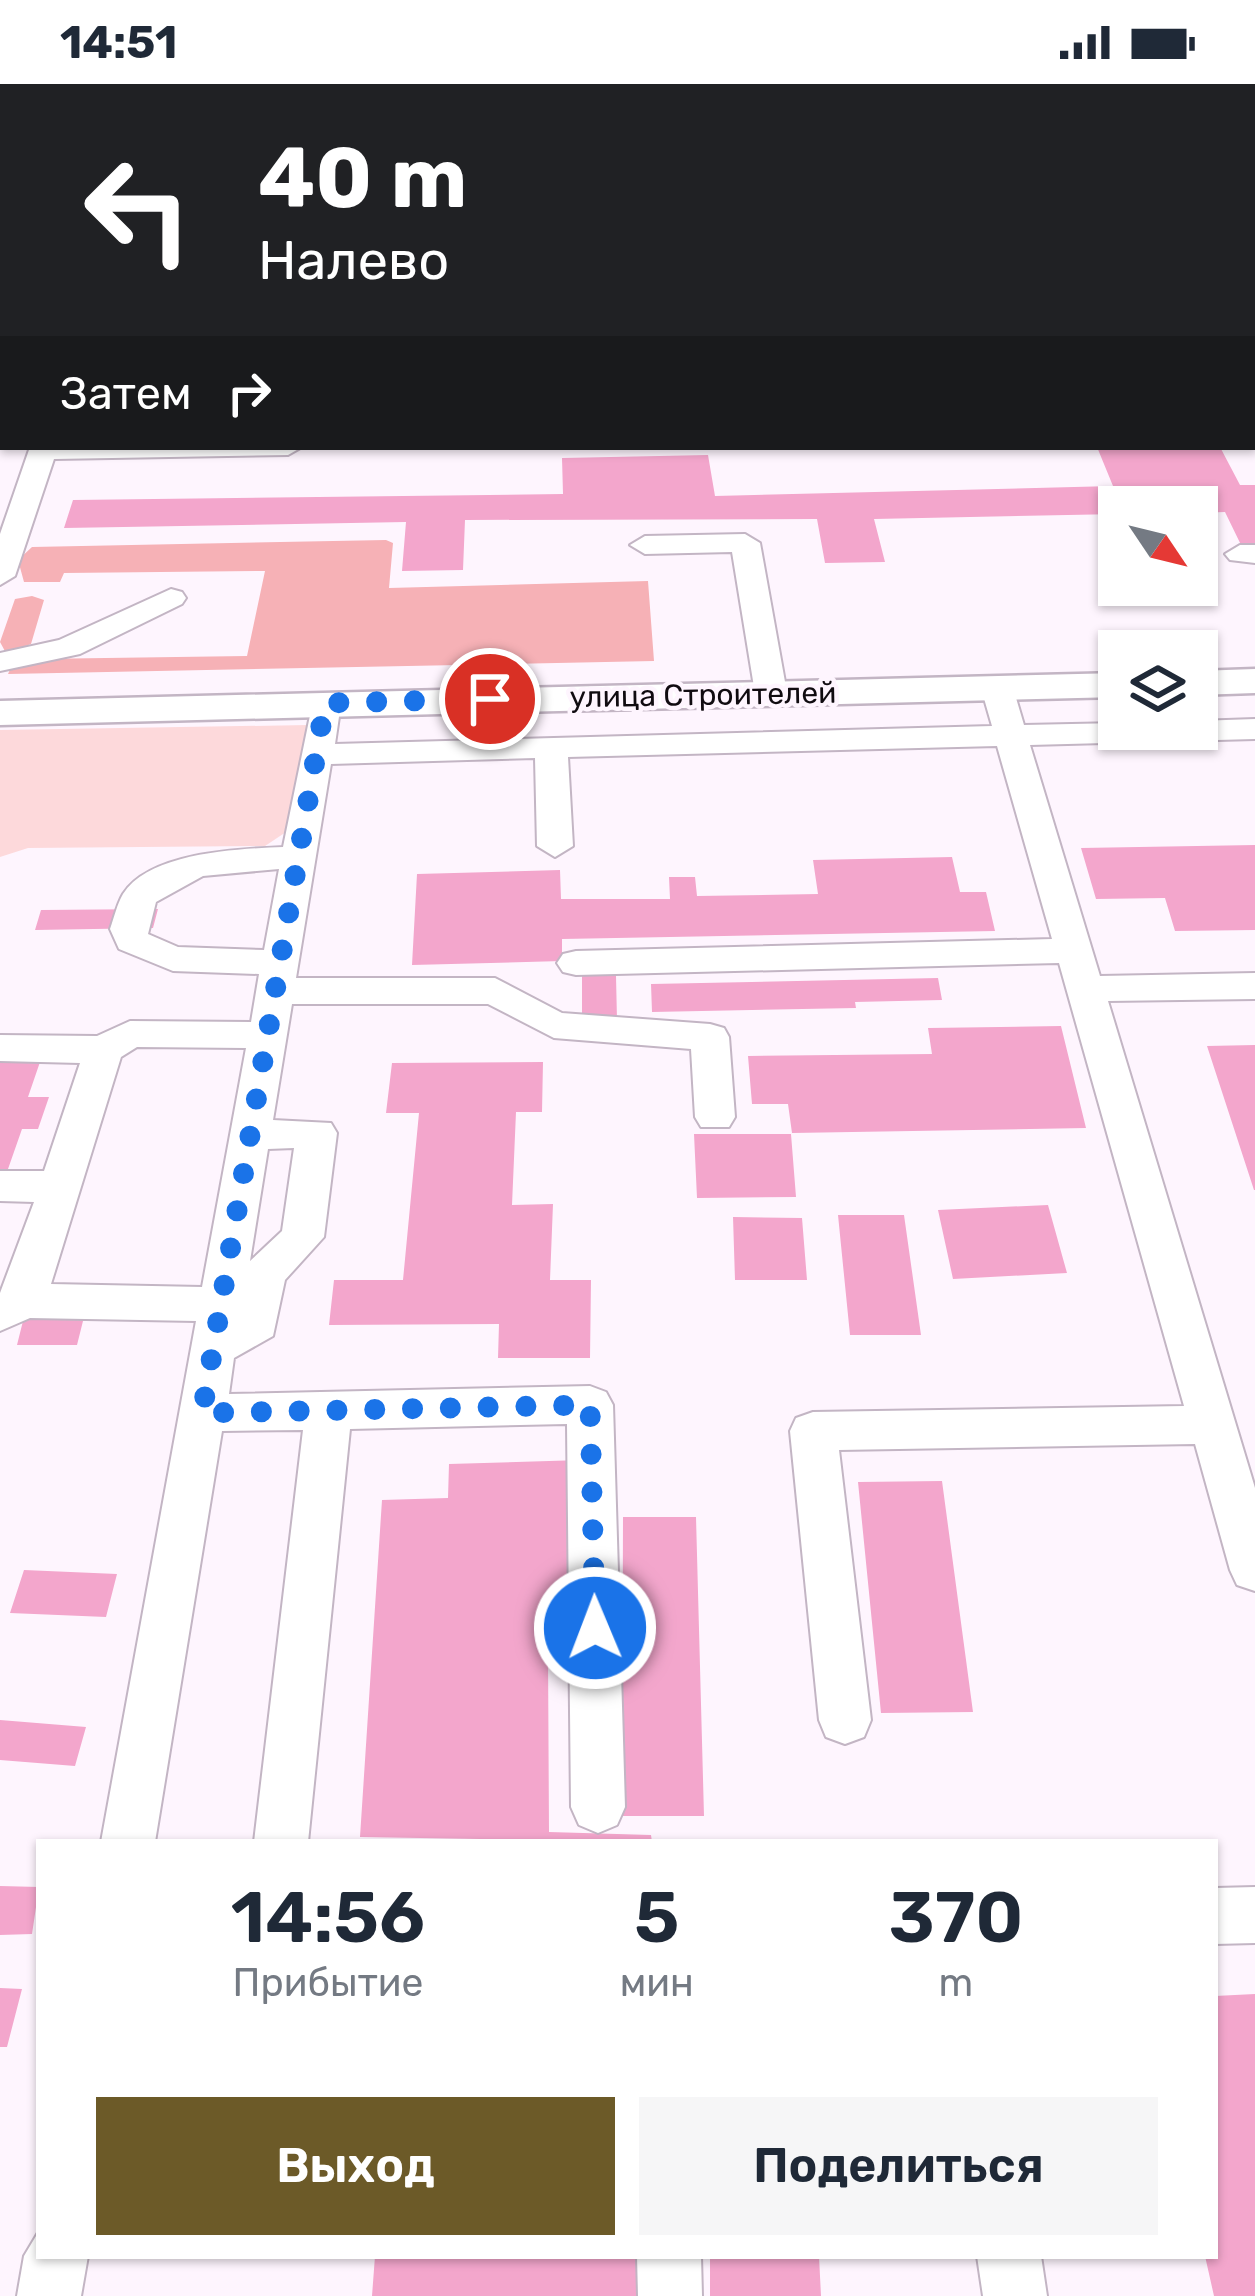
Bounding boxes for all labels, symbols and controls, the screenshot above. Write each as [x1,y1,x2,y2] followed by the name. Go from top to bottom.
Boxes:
[60,16,177,69] text: 14:51
[258,128,467,228] text: 40 m
[60,132,216,288] icon: left
[258,229,449,293] text: Налево
[216,360,282,426] icon: right
[60,367,192,420] text: Затем
[1098,486,1218,606] north arrow
[1098,486,1218,750] map controls
[1098,630,1218,750] button: layers
[439,648,541,750] pin
[457,666,523,732] icon: arrive
[569,675,837,715] street label: улица Строителей
[532,1565,658,1691] position arrow
[231,1875,425,1960] text: 14:56
[634,1875,680,1960] text: 5
[889,1875,1023,1960] text: 370
[233,1960,423,2006] text: Прибытие
[620,1960,694,2006] text: мин
[939,1960,973,2006] text: m
[96,2097,615,2235] button: Выход
[639,2097,1158,2235] button: Поделиться

